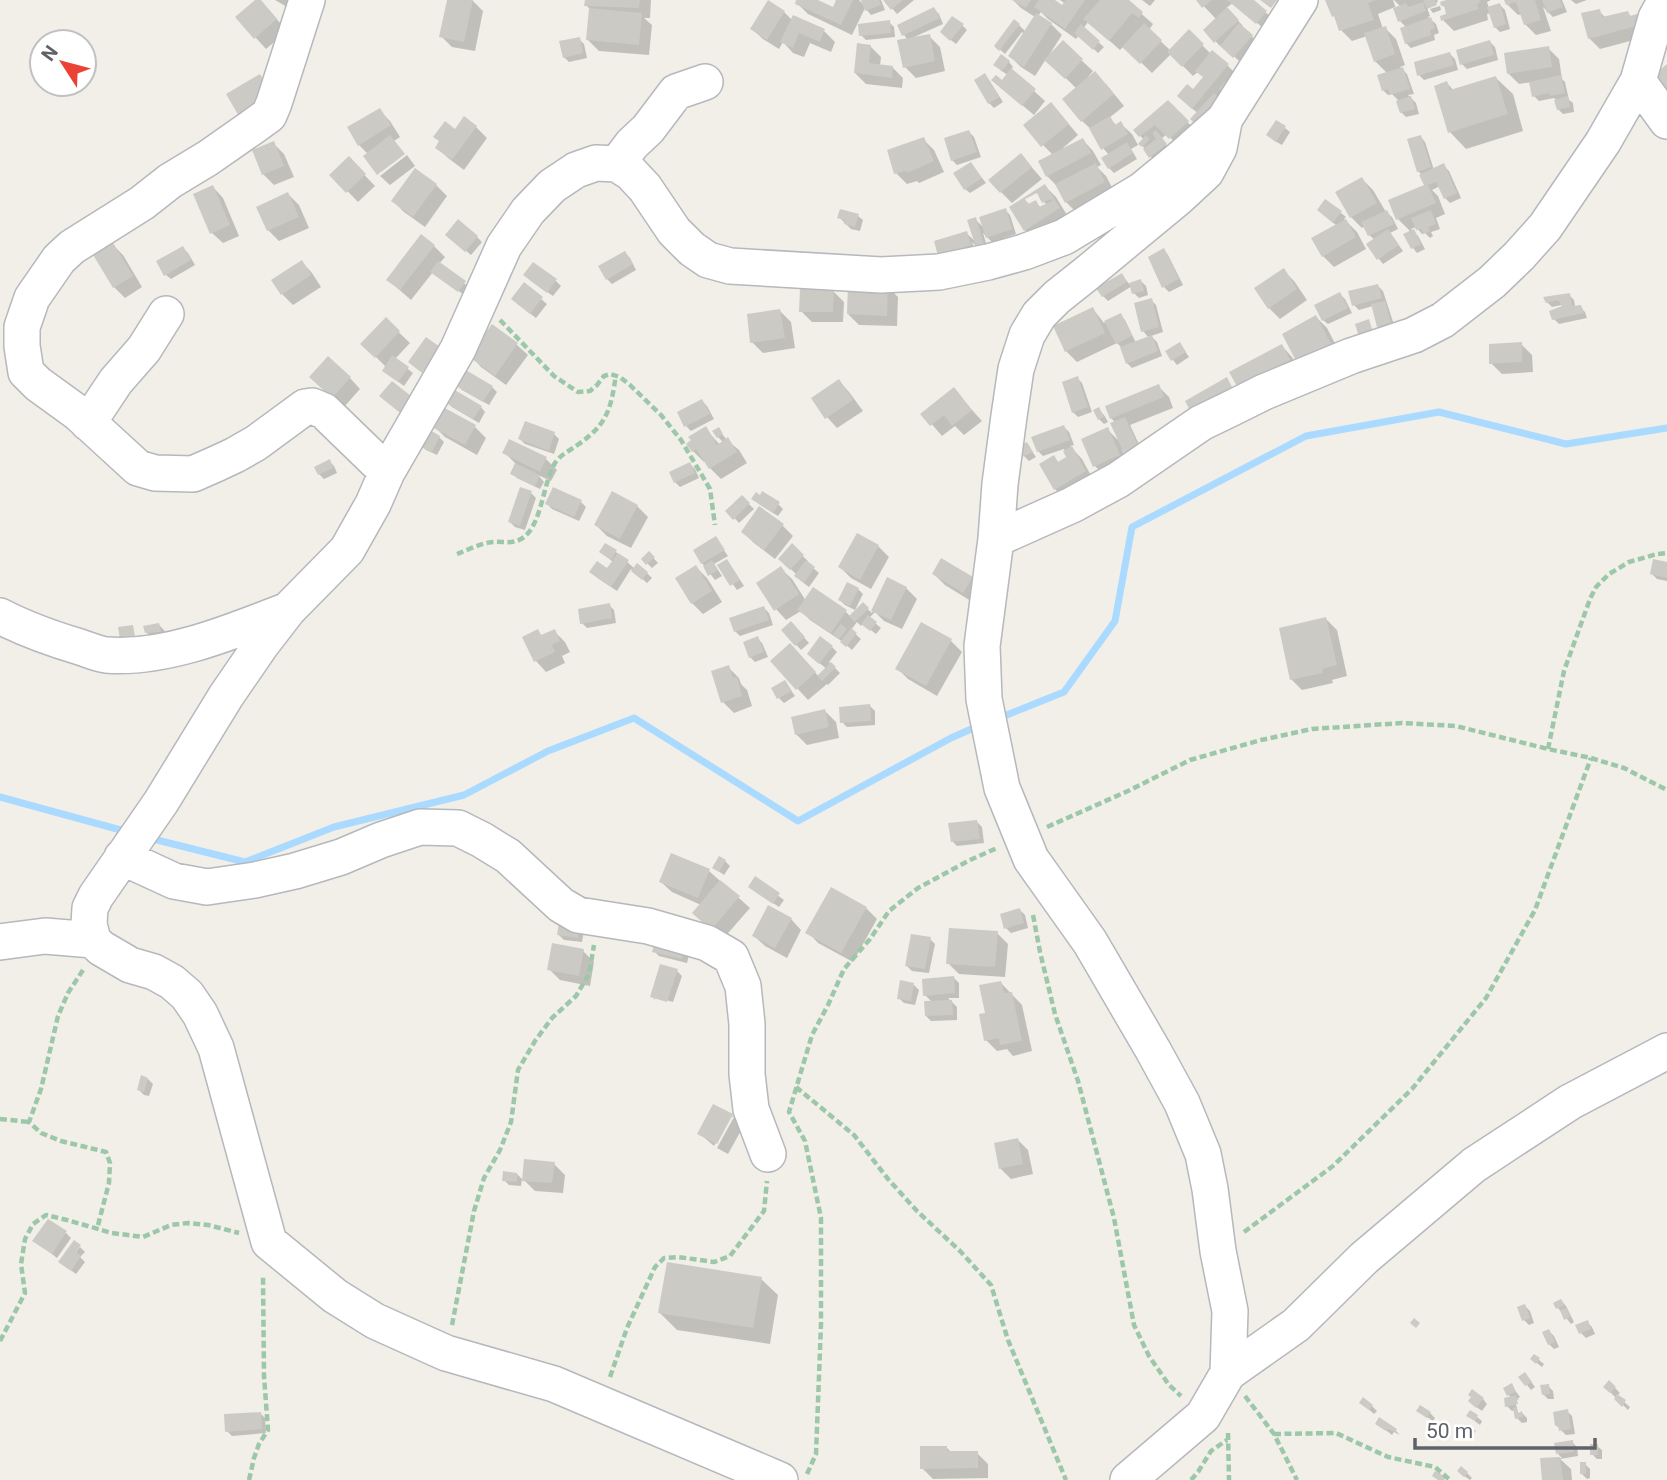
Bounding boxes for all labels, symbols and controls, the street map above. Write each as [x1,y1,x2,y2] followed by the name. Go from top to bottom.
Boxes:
[28,28,98,98] north arrow
[36,41,63,65] text: N
[1415,1406,1595,1450] scale bar
[1426,1419,1473,1443] text: 50 m

